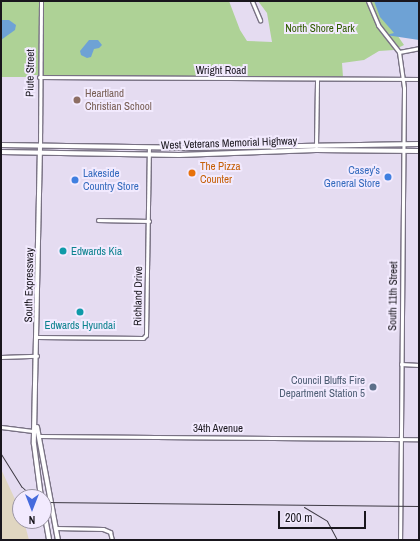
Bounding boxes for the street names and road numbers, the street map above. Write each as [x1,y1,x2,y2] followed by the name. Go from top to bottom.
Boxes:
[23,49,37,97] street label: Piute Street
[196,63,246,77] street label: Wright Road
[161,134,297,152] street label: West Veterans Memorial Highway
[22,248,36,322] street label: South Expressway
[386,261,400,331] street label: South 11th Street
[131,266,145,326] street label: Richland Drive
[193,421,243,435] street label: 34th Avenue

